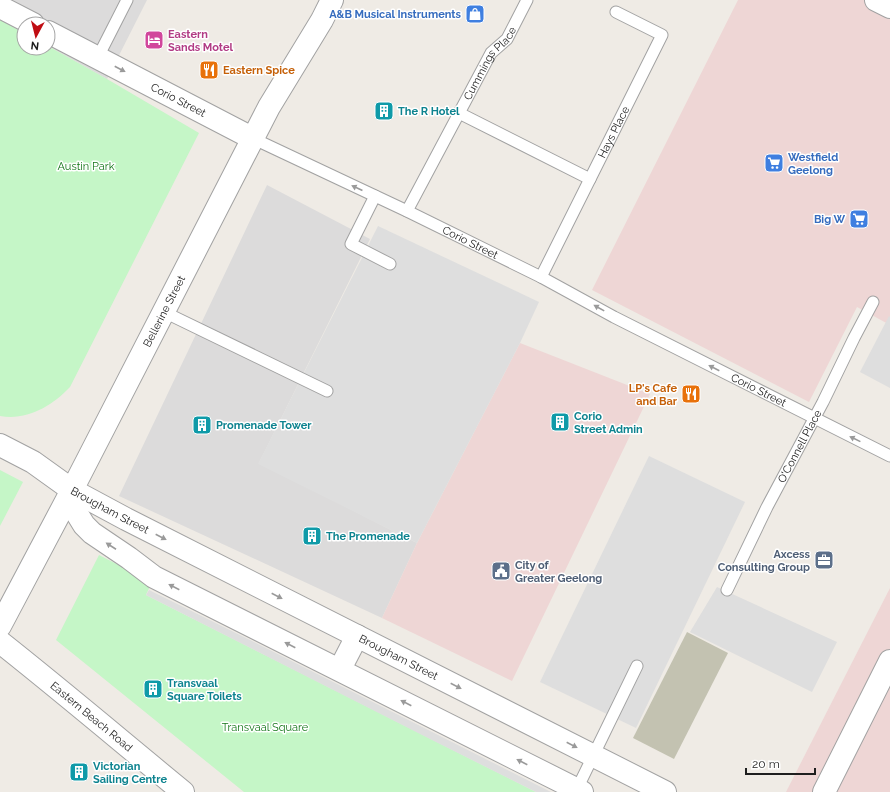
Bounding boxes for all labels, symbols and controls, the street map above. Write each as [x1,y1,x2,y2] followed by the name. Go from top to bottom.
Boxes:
[464,3,486,25] shop icon: A&B Musical Instruments
[329,8,462,21] place label: A&B Musical Instruments
[16,16,56,56] north arrow
[461,24,519,102] street label: Cummings Place
[168,28,234,54] place label: Eastern Sands Motel
[143,29,165,51] hotel icon: Eastern Sands Motel
[30,38,40,52] text: N
[198,59,220,81] restaurant icon: Eastern Spice
[223,64,295,77] place label: Eastern Spice
[114,66,126,72] one-way arrow
[148,81,208,120] street label: Corio Street
[373,100,395,122] building icon: The R Hotel
[596,104,633,160] street label: Hays Place
[398,105,460,118] place label: The R Hotel
[788,151,838,177] place label: Westfield Geelong
[763,152,785,174] supermarket icon: Westfield Geelong
[58,160,115,173] park label: Austin Park
[351,184,363,191] one-way arrow
[848,208,870,230] supermarket icon: Big W
[814,213,845,226] place label: Big W
[440,224,500,262] street label: Corio Street
[141,273,188,349] street label: Bellerine Street
[593,305,604,312] one-way arrow
[708,365,720,371] one-way arrow
[729,371,789,410] street label: Corio Street
[629,382,678,408] place label: LP's Cafe and Bar
[680,383,702,405] restaurant icon: LP's Cafe and Bar
[775,407,825,485] street label: O'Connell Place
[574,410,643,436] place label: Corio Street Admin
[549,411,571,433] building icon: Corio Street Admin
[191,414,213,436] building icon: Promenade Tower
[216,419,312,432] place label: Promenade Tower
[849,436,861,442] one-way arrow
[68,484,151,537] street label: Brougham Street
[301,525,323,547] building icon: The Promenade
[326,530,410,543] place label: The Promenade
[155,534,167,540] one-way arrow
[106,542,116,550] one-way arrow
[718,548,811,574] place label: Axcess Consulting Group
[813,549,835,571] office icon: Axcess Consulting Group
[515,559,602,585] place label: City of Greater Geelong
[490,560,512,582] public building icon: City of Greater Geelong
[168,584,180,590] one-way arrow
[271,593,283,599] one-way arrow
[357,632,440,683] street label: Brougham Street
[285,642,296,648] one-way arrow
[167,677,242,703] place label: Transvaal Square Toilets
[142,678,164,700] building icon: Transvaal Square Toilets
[48,679,135,755] street label: Eastern Beach Road
[450,683,461,689] one-way arrow
[401,700,412,706] one-way arrow
[222,721,309,734] park label: Transvaal Square
[566,741,577,748] one-way arrow
[746,750,815,776] scale bar
[752,757,780,771] text: 20 m
[517,759,528,765] one-way arrow
[93,760,168,786] place label: Victorian Sailing Centre
[68,761,90,783] building icon: Victorian Sailing Centre

